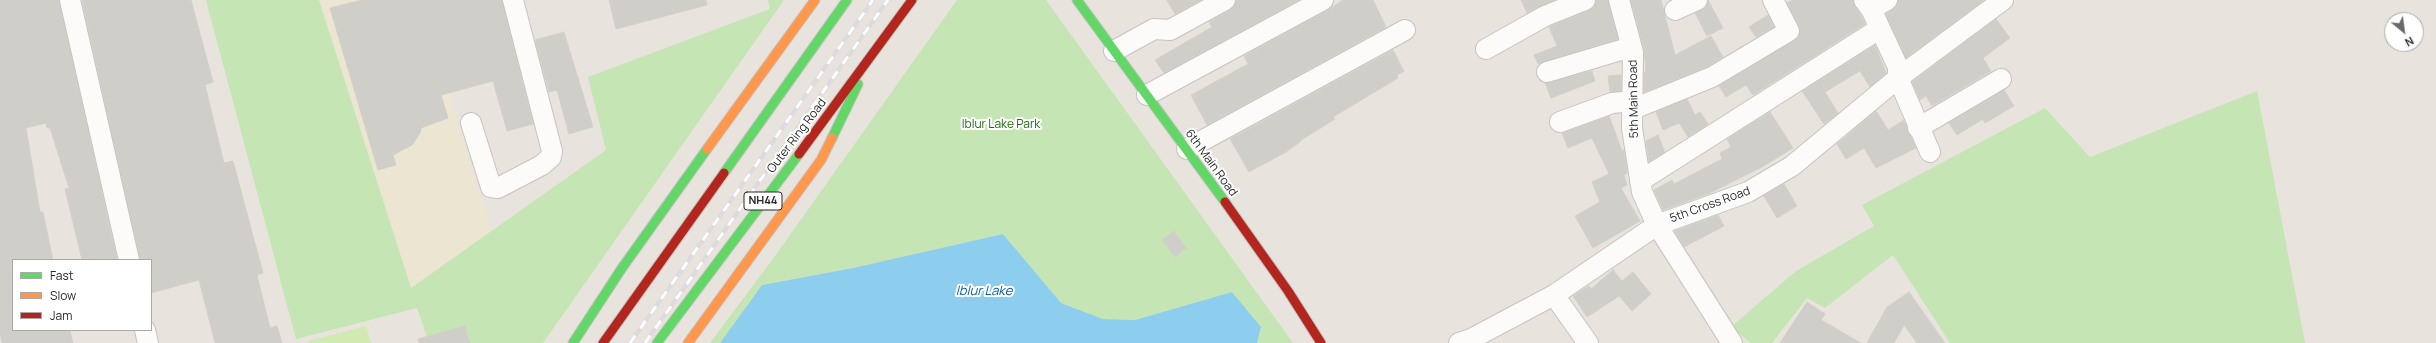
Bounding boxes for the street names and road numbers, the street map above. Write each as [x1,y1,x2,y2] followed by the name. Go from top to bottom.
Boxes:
[1626,59,1642,139] street label: 5th Main Road
[764,96,830,176] street label: Outer Ring Road
[1182,127,1240,199] street label: 6th Main Road
[1668,184,1752,226] street label: 5th Cross Road
[744,192,782,210] road number: NH44

